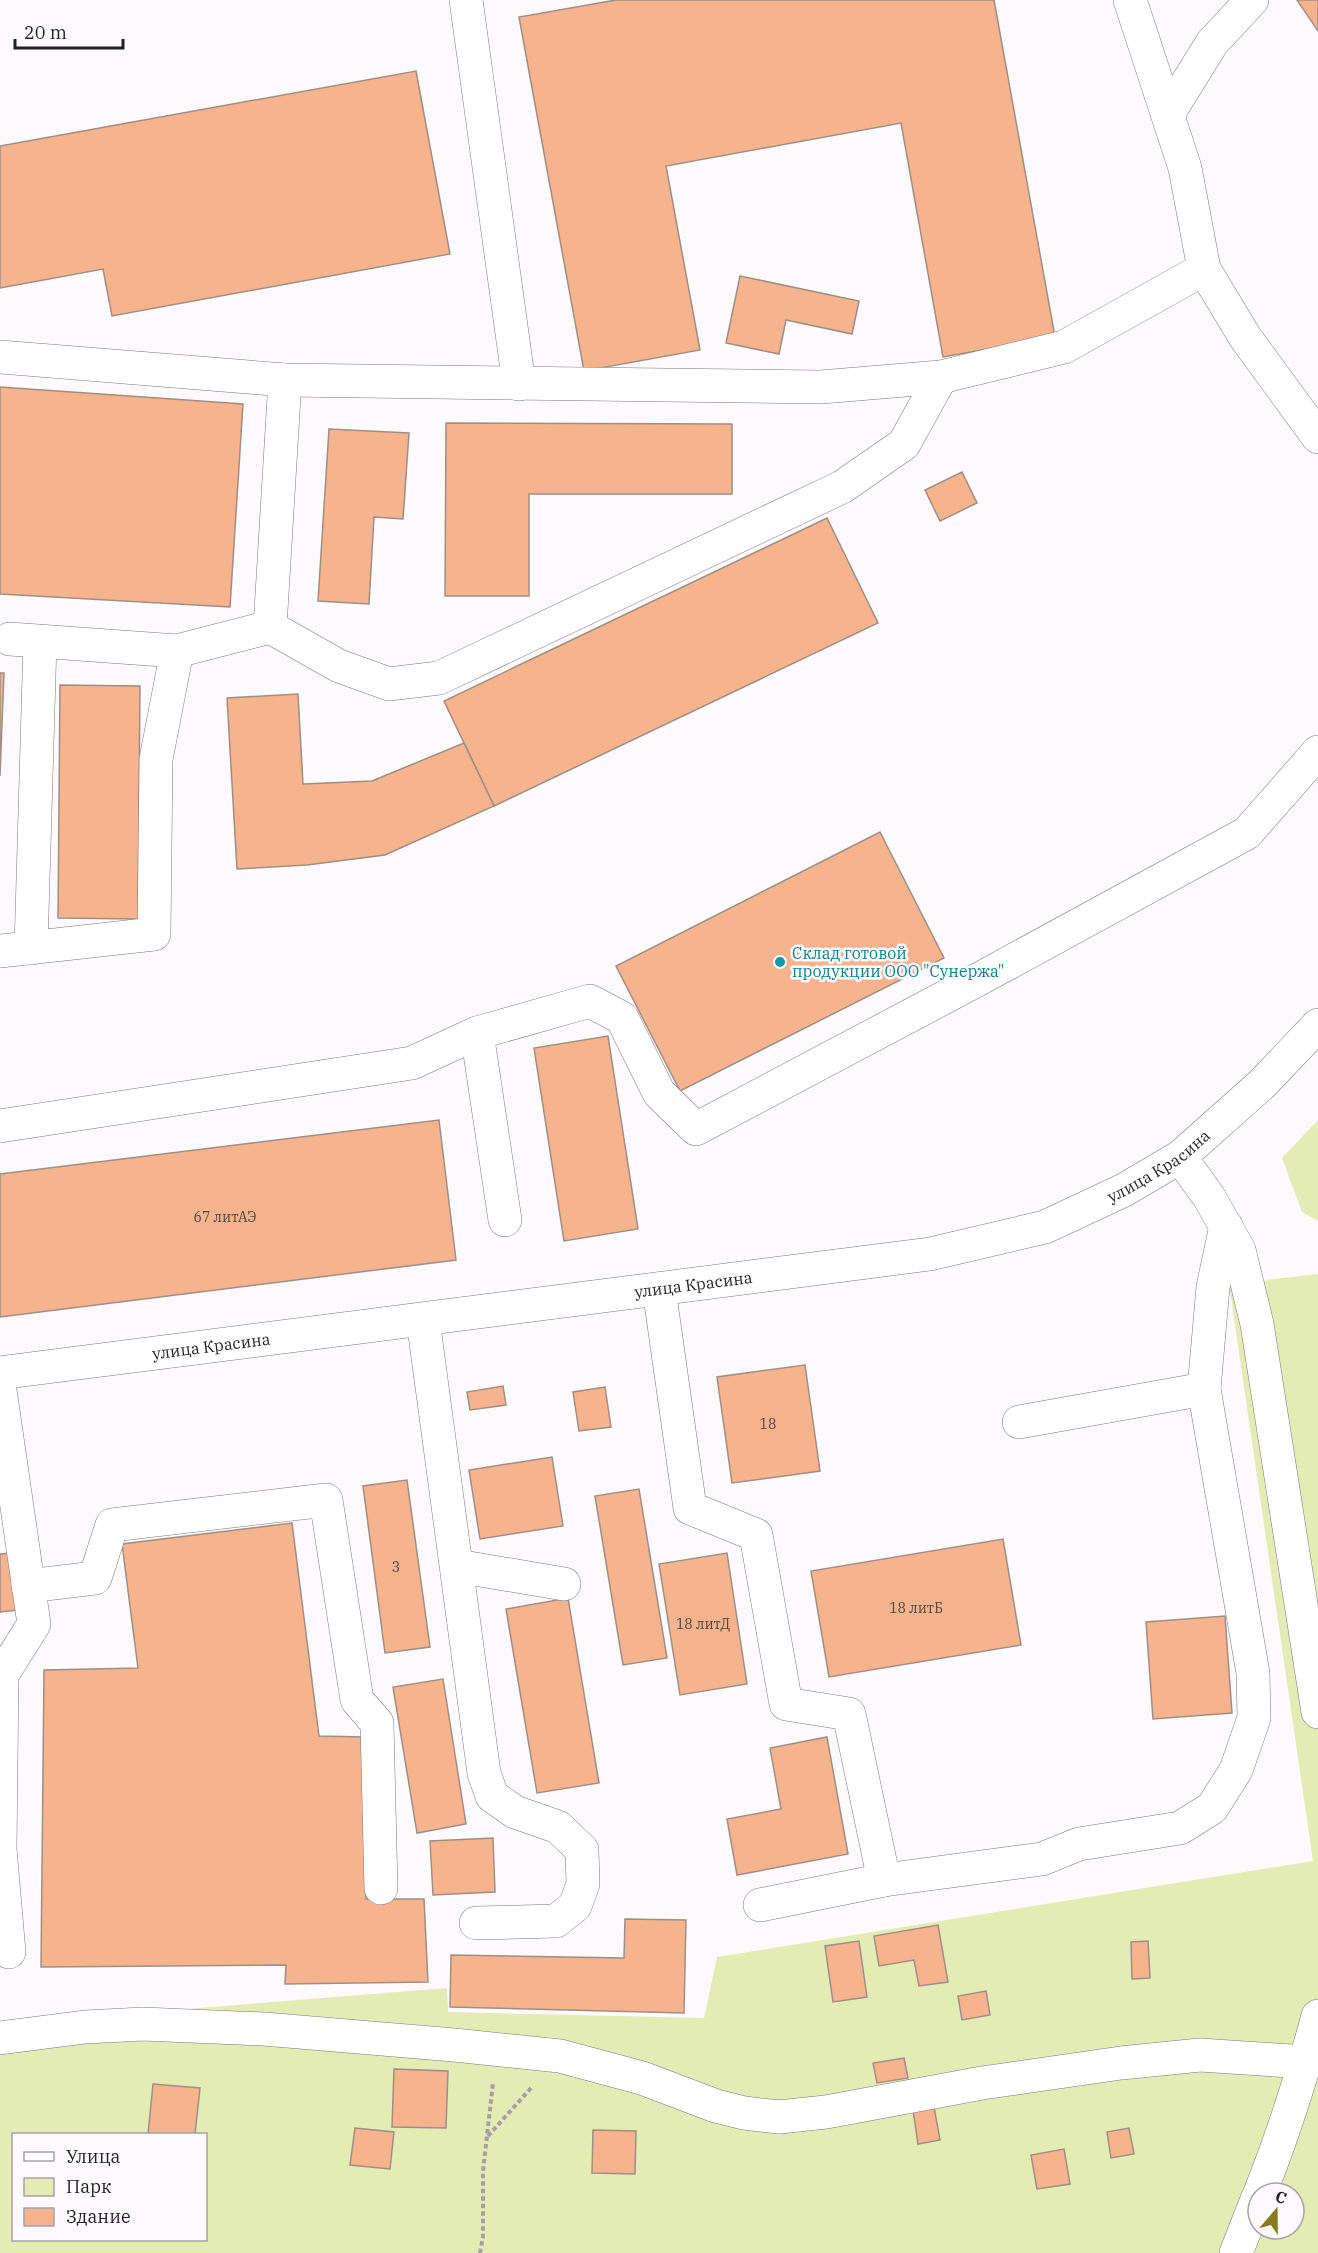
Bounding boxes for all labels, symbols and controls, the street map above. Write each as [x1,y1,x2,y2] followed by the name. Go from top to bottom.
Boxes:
[15,12,123,50] scale bar
[24,21,67,44] text: 20 m
[792,943,1004,981] place label: Склад готовой продукции ООО "Сунержа"
[773,955,787,969] marker: Склад готовой продукции ООО "Сунержа"
[1104,1125,1214,1206] street label: улица Красина
[194,1208,256,1226] house number: 67 литАЭ
[633,1267,754,1302] street label: улица Красина
[151,1328,272,1363] street label: улица Красина
[760,1415,776,1433] house number: 18
[392,1558,400,1576] house number: 3
[889,1599,943,1617] house number: 18 литБ
[676,1615,730,1633] house number: 18 литД
[12,2133,207,2241] legend
[66,2145,121,2168] text: Улица
[66,2175,112,2198] text: Парк
[1246,2181,1306,2241] north arrow
[1273,2186,1290,2208] text: С
[66,2205,131,2228] text: Здание

